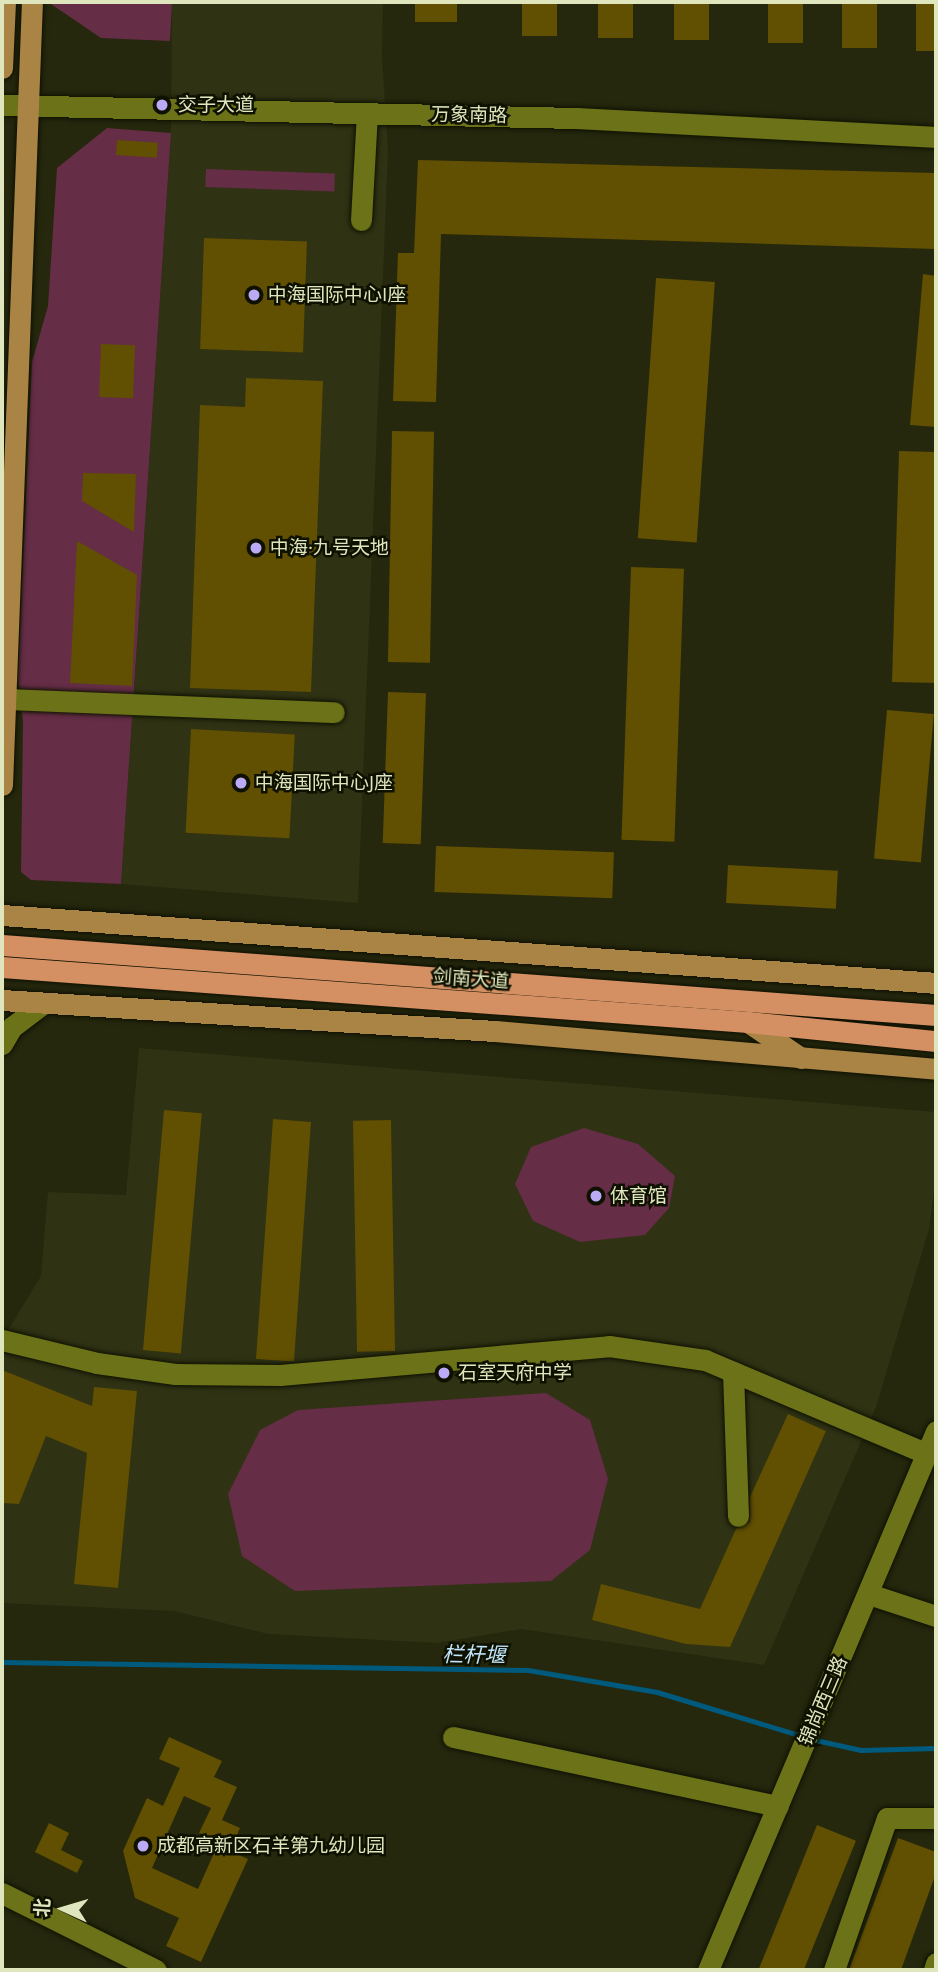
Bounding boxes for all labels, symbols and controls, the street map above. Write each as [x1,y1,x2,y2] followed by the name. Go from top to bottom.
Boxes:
[178,94,254,116] place label: 交子大道
[152,95,172,115] marker: 交子大道
[431,103,507,127] street label: 万象南路
[268,284,406,306] place label: 中海国际中心I座
[246,287,262,303] marker: 中海国际中心I座
[270,537,389,559] place label: 中海·九号天地
[248,540,264,556] marker: 中海·九号天地
[255,772,393,794] place label: 中海国际中心J座
[233,775,249,791] marker: 中海国际中心J座
[432,965,510,993] street label: 剑南大道
[610,1185,667,1207] place label: 体育馆
[588,1188,604,1204] marker: 体育馆
[458,1362,572,1384] place label: 石室天府中学
[436,1365,452,1381] marker: 石室天府中学
[442,1641,506,1667] water label: 栏杆堰
[794,1653,852,1749] street label: 锦尚西三路
[157,1835,385,1857] place label: 成都高新区石羊第九幼儿园
[135,1838,151,1854] marker: 成都高新区石羊第九幼儿园
[28,1874,98,1944] north arrow
[28,1897,56,1918] text: 北

